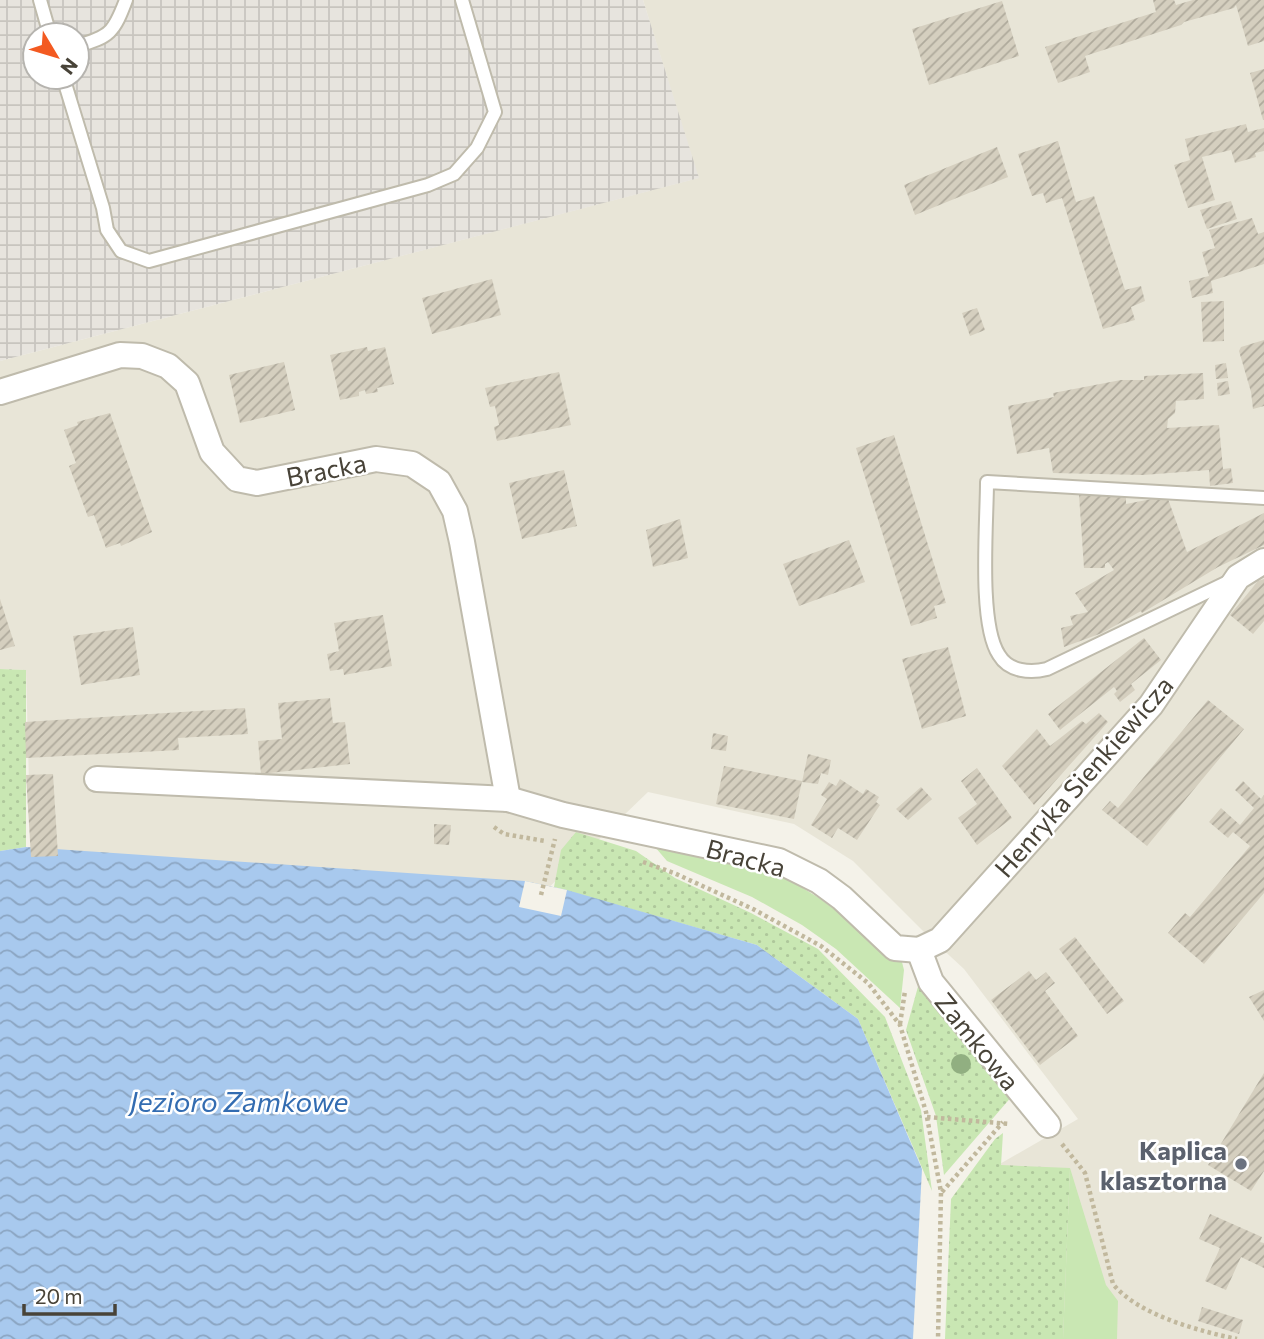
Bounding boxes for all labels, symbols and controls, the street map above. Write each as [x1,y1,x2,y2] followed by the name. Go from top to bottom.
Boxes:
[21,21,91,91] north arrow
[56,54,83,79] text: N
[283,446,369,492] street label: Bracka
[987,669,1179,883] street label: Henryka Sienkiewicza
[703,832,789,882] street label: Bracka
[929,986,1027,1096] street label: Zamkowa
[127,1084,349,1118] water label: Jezioro Zamkowe
[1100,1134,1227,1195] place label: Kaplica klasztorna
[1233,1156,1249,1172] marker: Kaplica klasztorna
[24,1272,116,1316] scale bar
[35,1283,83,1308] text: 20 m

